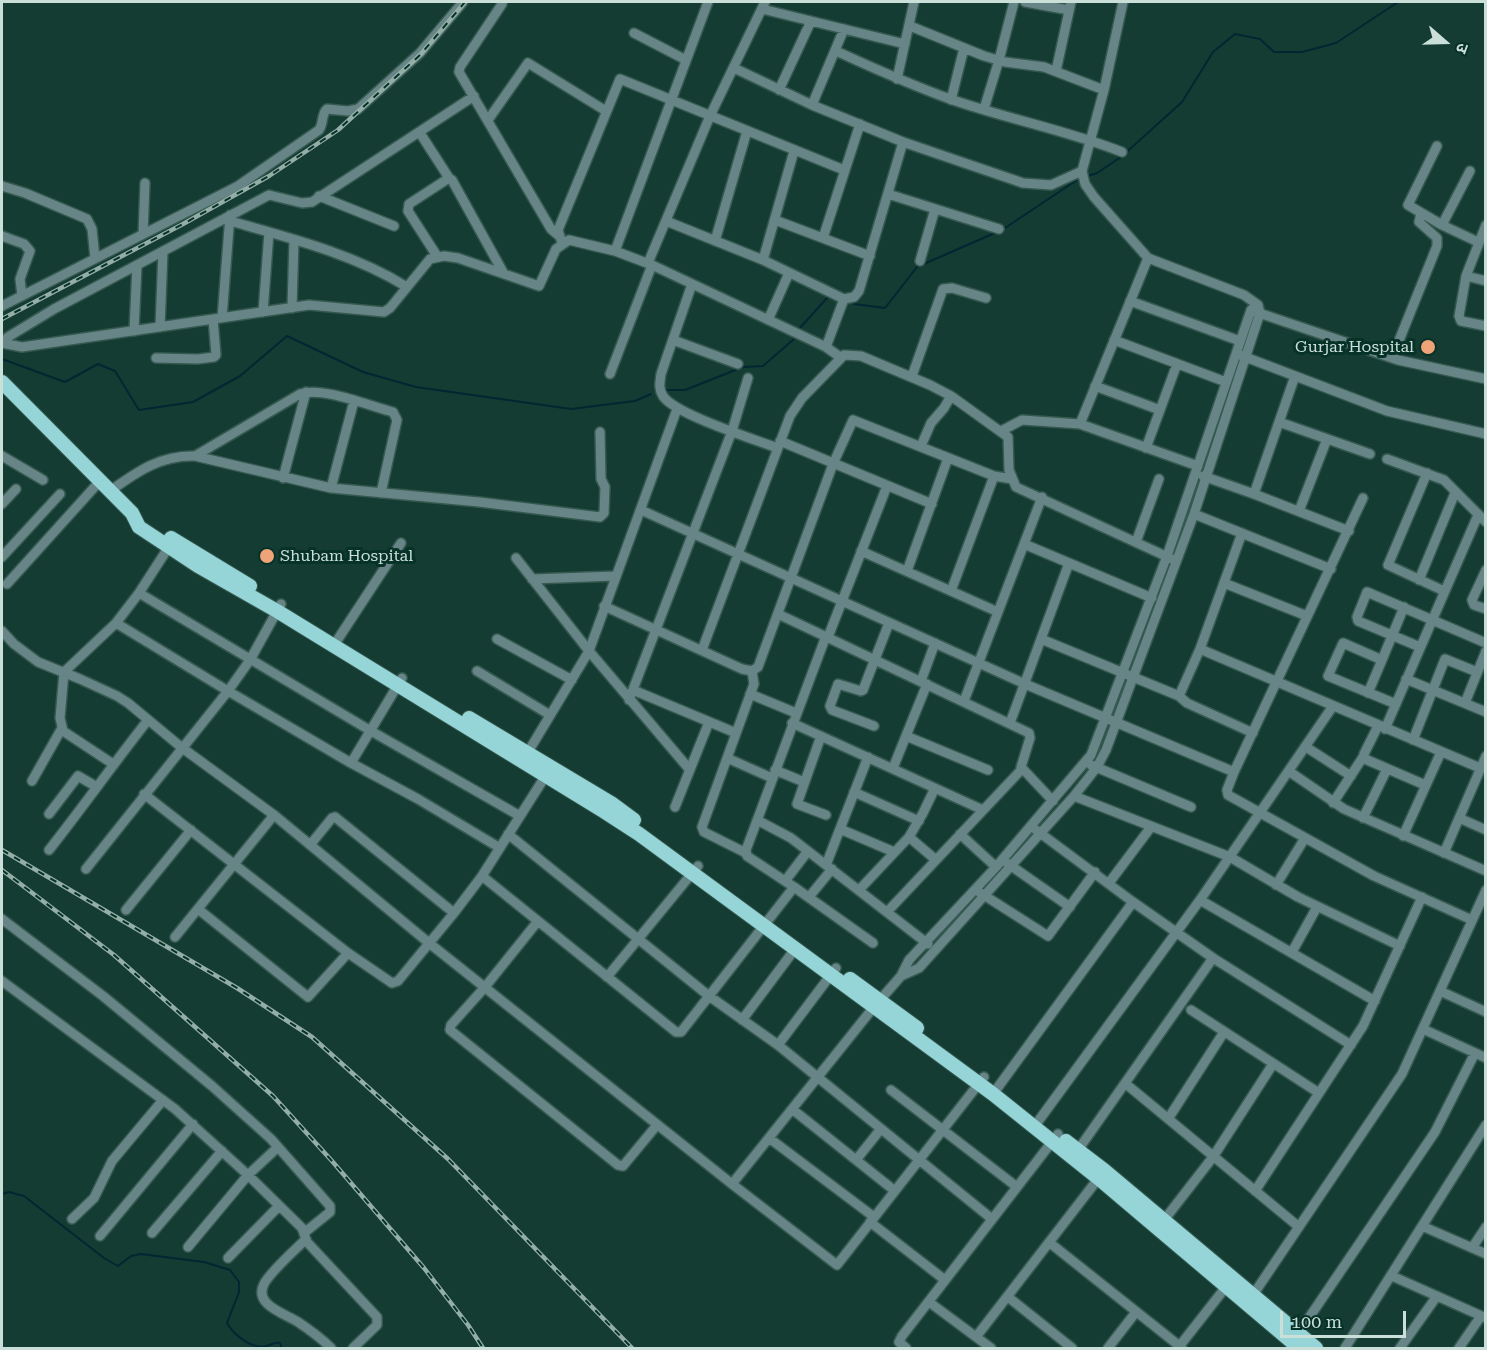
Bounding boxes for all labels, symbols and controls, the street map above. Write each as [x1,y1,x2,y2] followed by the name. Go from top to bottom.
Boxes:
[1415,12,1475,72] north arrow
[1452,41,1473,56] text: उ
[1295,337,1414,357] place label: Gurjar Hospital
[1419,338,1437,356] marker: Gurjar Hospital
[280,546,413,566] place label: Shubam Hospital
[258,547,276,565] marker: Shubam Hospital
[1283,1299,1409,1337] scale bar
[1291,1311,1342,1332] text: 100 m

